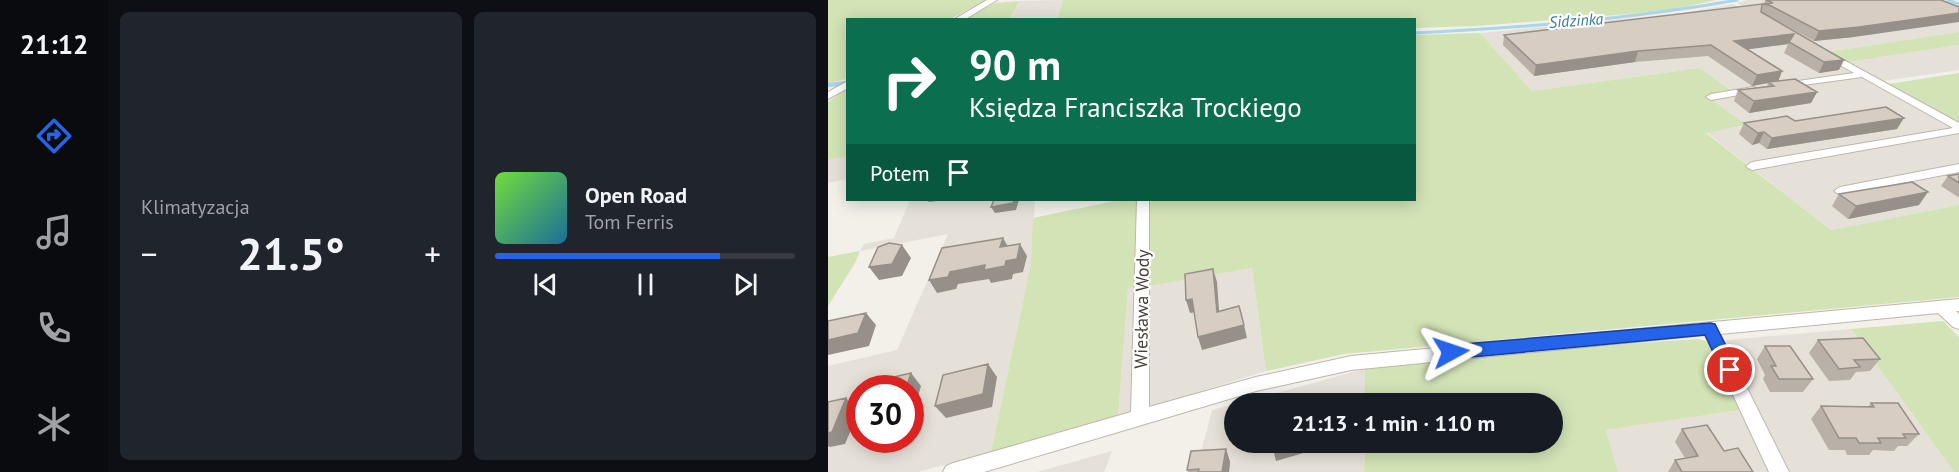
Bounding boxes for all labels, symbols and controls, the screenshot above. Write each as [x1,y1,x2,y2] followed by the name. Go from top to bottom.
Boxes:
[1548,8,1604,32] water label: Sidzinka
[20,27,88,61] text: 21:12
[969,37,1061,92] text: 90 m
[870,42,948,120] icon: right
[969,90,1302,124] text: Księdza Franciszka Trockiego
[33,115,75,157] icon: directions
[942,156,975,189] icon: arrive
[870,159,930,187] text: Potem
[585,181,687,209] text: Open Road
[141,194,250,220] text: Klimatyzacja
[585,209,674,235] text: Tom Ferris
[33,211,75,253] icon: music
[237,224,345,282] text: 21.5°
[141,232,158,275] text: −
[424,232,441,275] text: +
[1129,249,1154,369] street label: Wiesława Wody
[529,268,562,301] icon: previous
[629,268,662,301] icon: pause
[729,268,762,301] icon: next
[33,307,75,349] icon: phone
[1419,320,1483,384] position arrow
[1704,344,1755,395] pin
[1713,353,1746,386] icon: arrive
[846,375,924,453] speed limit sign: 30
[33,403,75,445] icon: climate
[1292,409,1495,437] text: 21:13 · 1 min · 110 m

